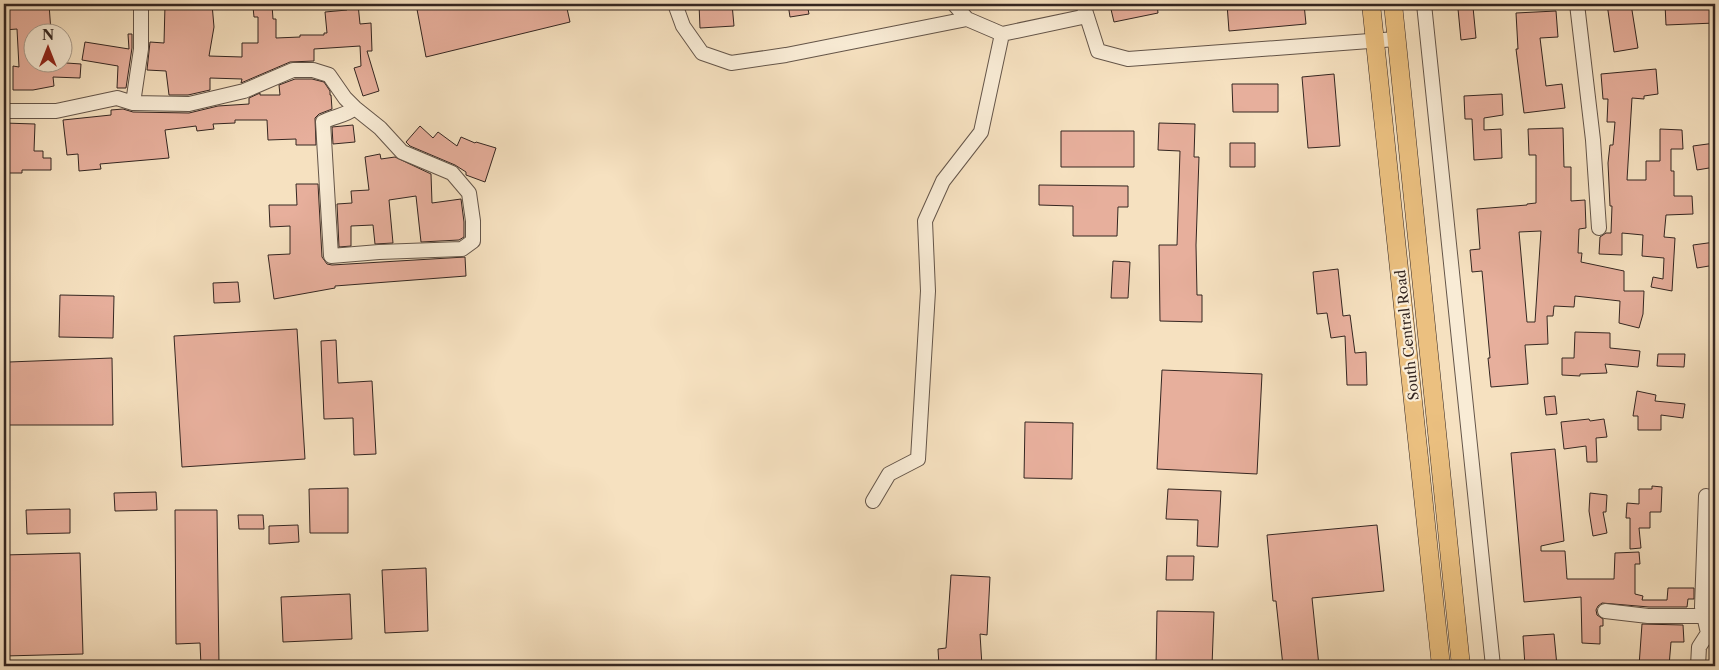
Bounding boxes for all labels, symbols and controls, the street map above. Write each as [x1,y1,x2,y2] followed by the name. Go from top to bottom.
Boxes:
[22,22,72,72] north arrow
[42,26,54,44] text: N
[1391,268,1423,401] street label: South Central Road

